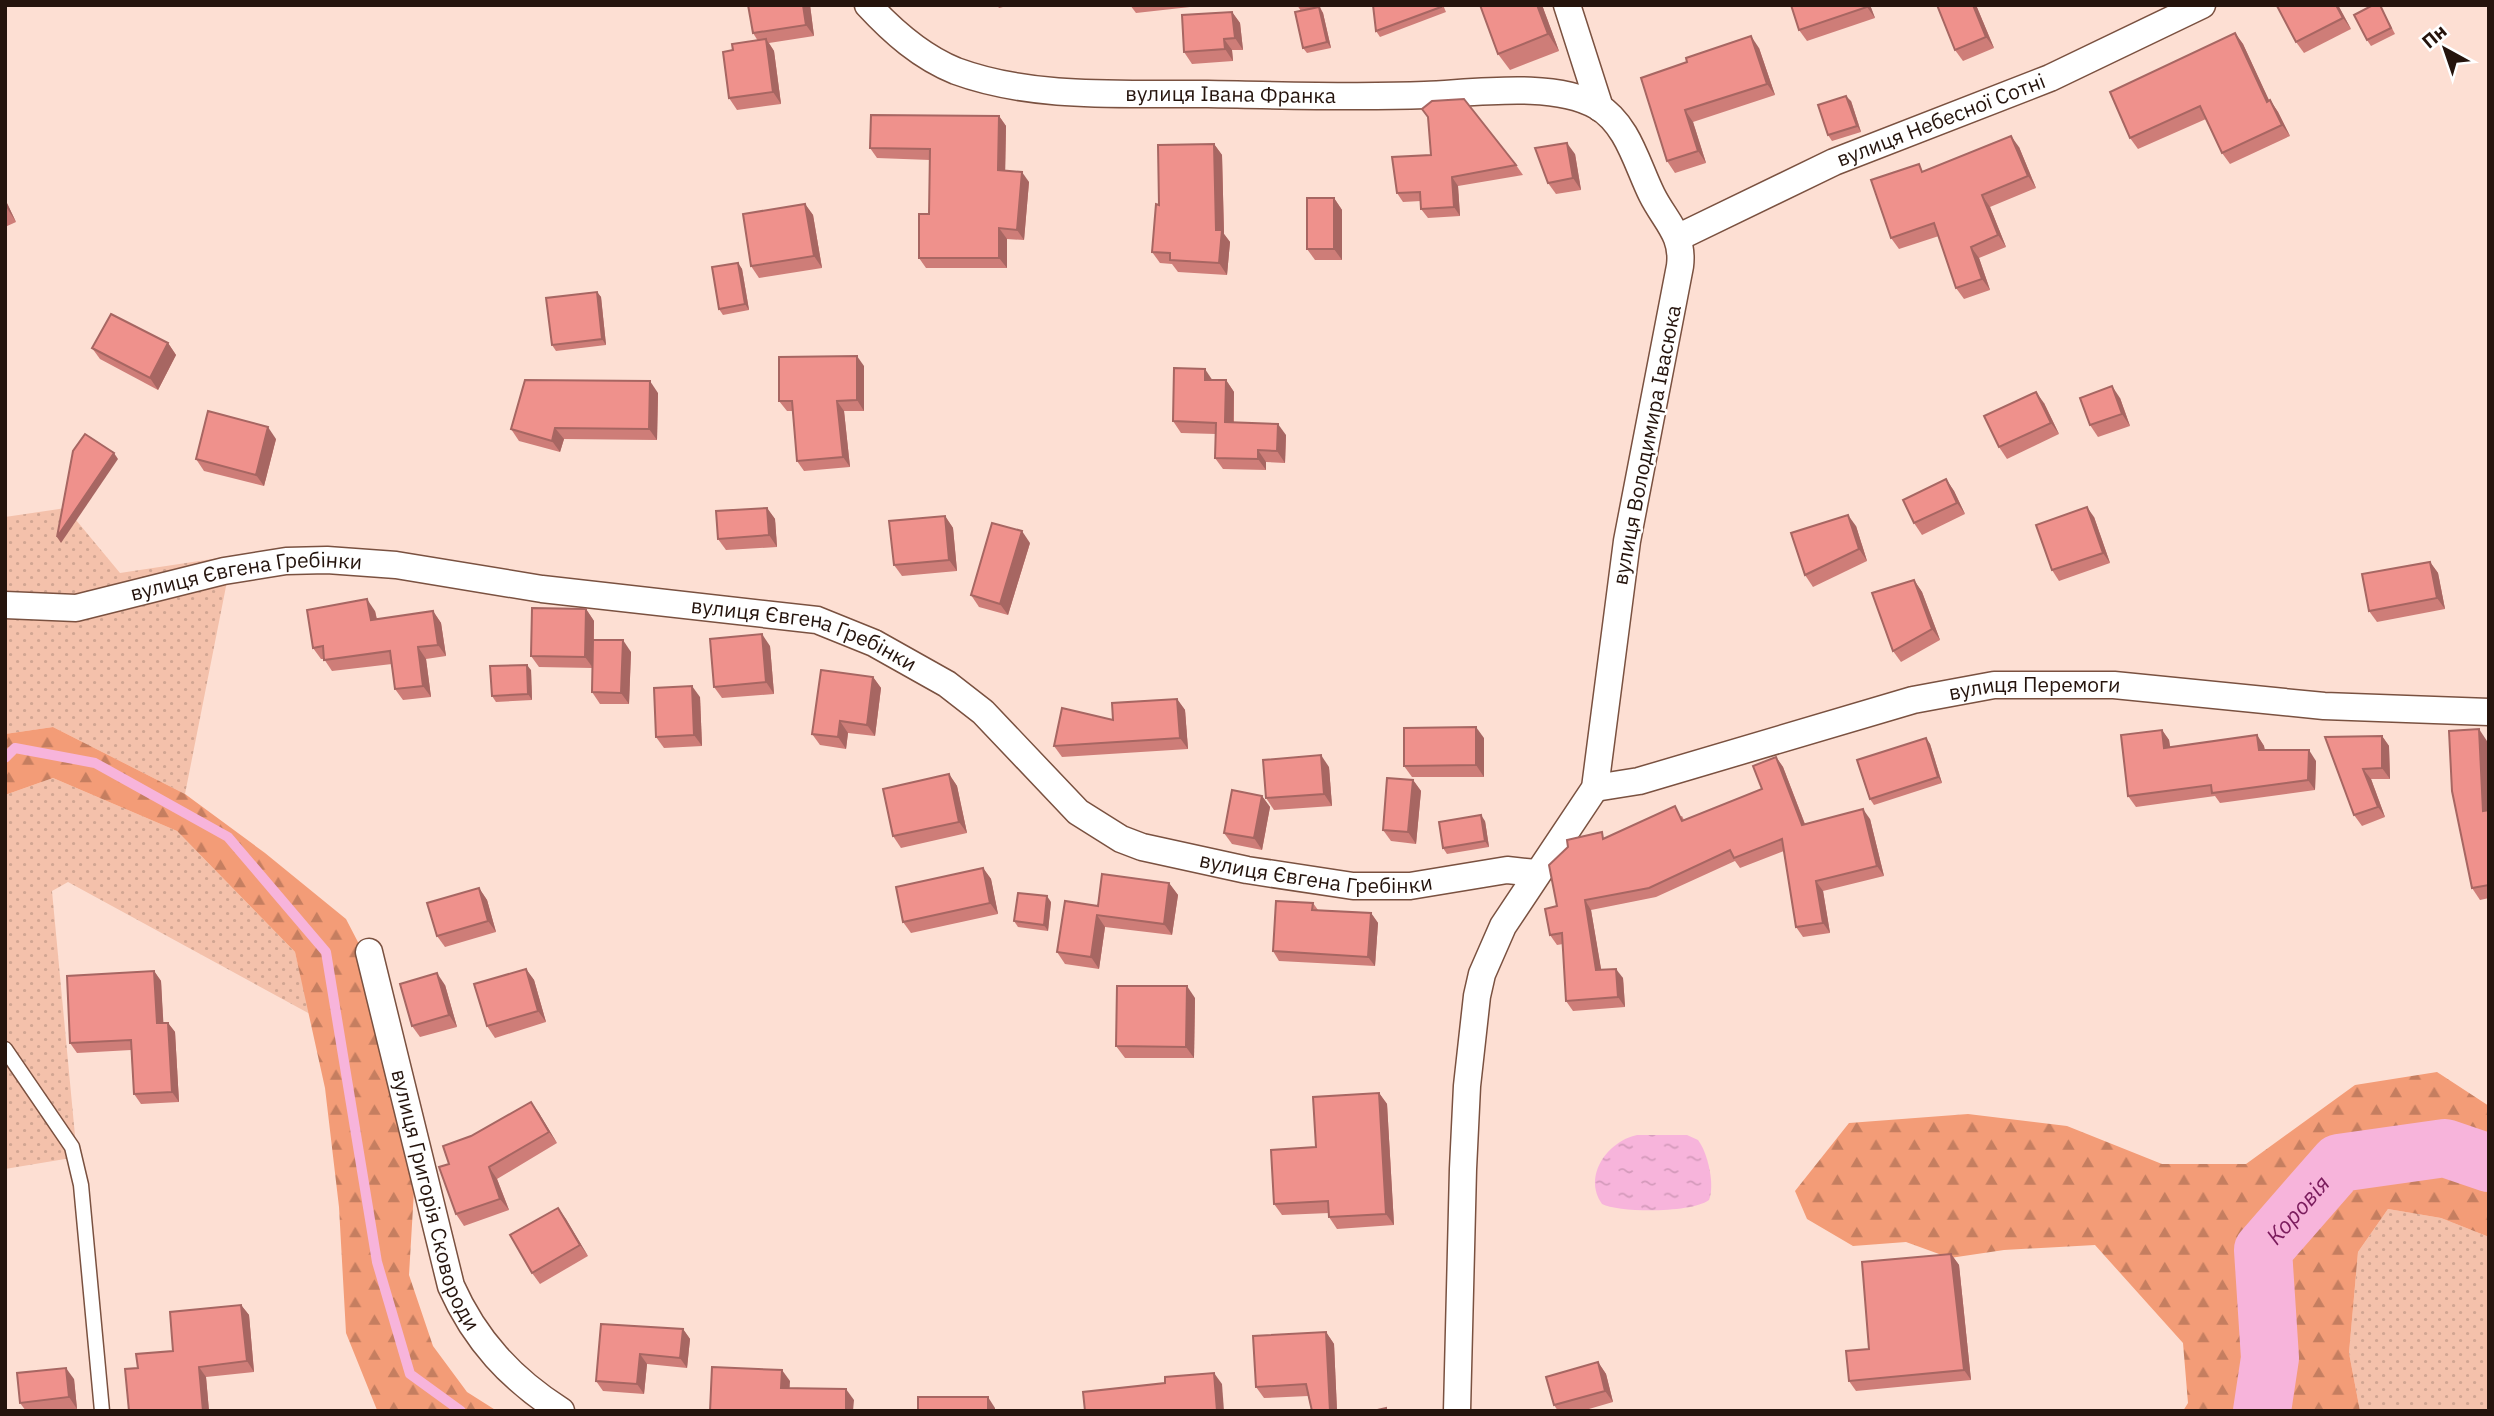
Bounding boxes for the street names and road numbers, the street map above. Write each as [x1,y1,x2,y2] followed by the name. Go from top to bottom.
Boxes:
[1832,66,2049,173] street label: вулиця Небесної Сотні
[1125,79,1336,109] street label: вулиця Івана Франка
[1605,302,1687,587] street label: вулиця Володимира Івасюка
[127,545,363,607] street label: вулиця Євгена Гребінки
[690,591,922,677] street label: вулиця Євгена Гребінки
[1946,670,2122,706] street label: вулиця Перемоги
[1197,845,1434,899] street label: вулиця Євгена Гребінки
[385,1066,487,1336] street label: вулиця Григорія Сковороди

